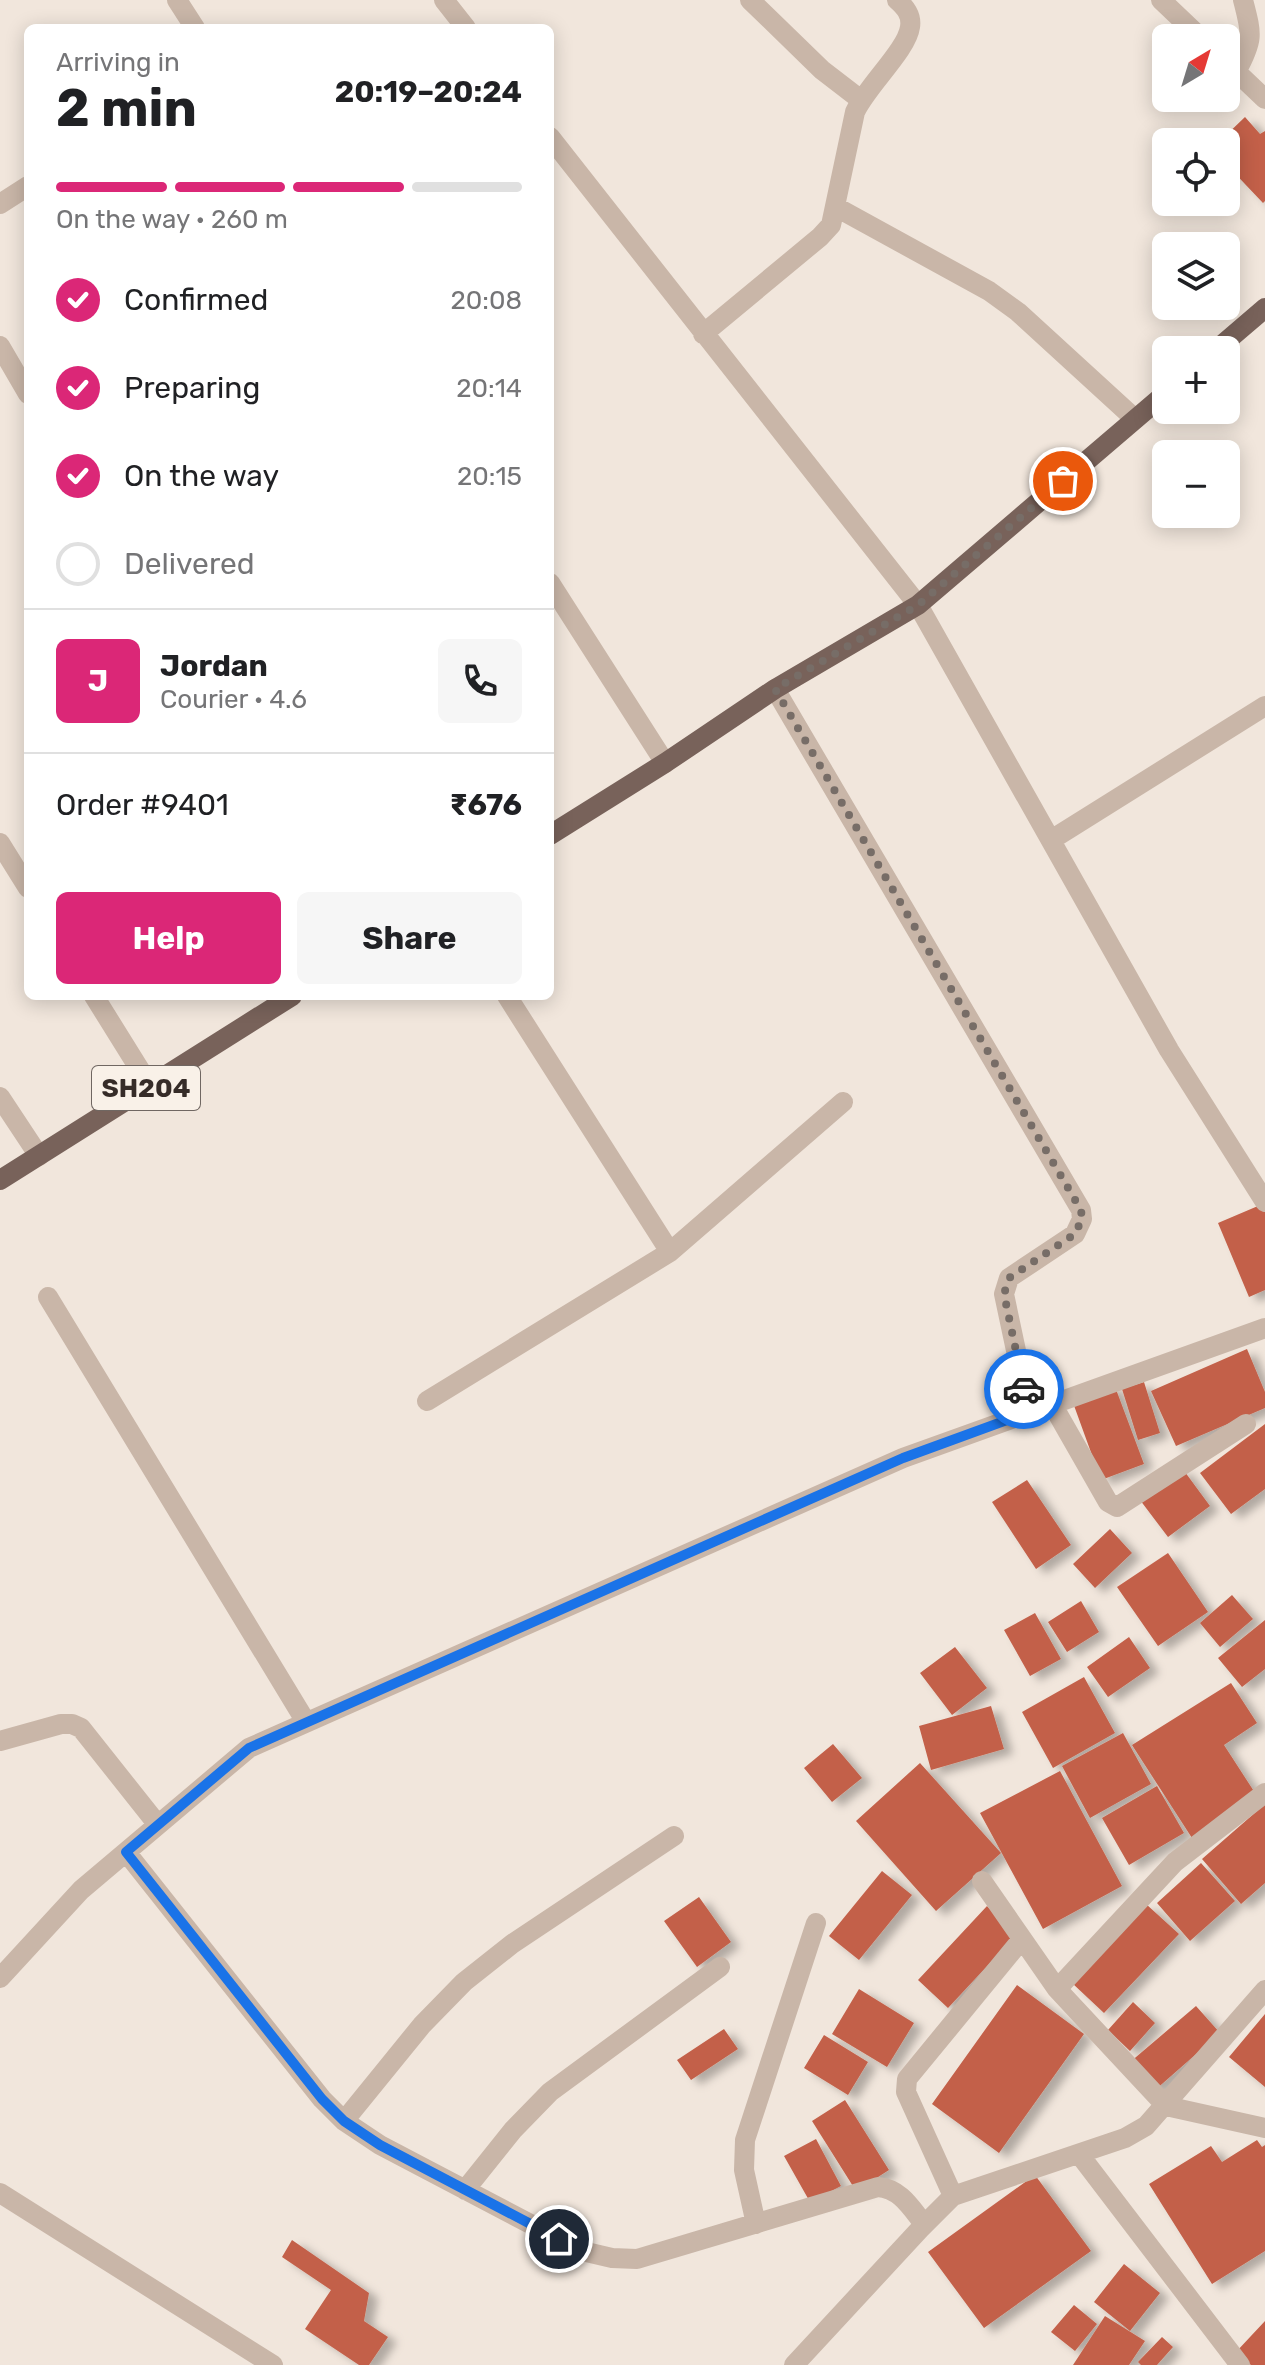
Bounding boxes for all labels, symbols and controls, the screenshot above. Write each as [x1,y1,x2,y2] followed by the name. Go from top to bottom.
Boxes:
[1152,24,1240,112] north arrow
[1152,24,1240,528] map controls
[56,47,180,78] text: Arriving in
[335,74,522,110] text: 20:19–20:24
[56,77,197,139] text: 2 min
[1152,128,1240,216] button: locate
[56,204,288,235] text: On the way · 260 m
[1152,232,1240,320] button: layers
[56,278,100,322] icon: check
[124,282,268,318] text: Confirmed
[451,285,522,316] text: 20:08
[1152,336,1240,424] button: +
[56,366,100,410] icon: check
[124,370,260,406] text: Preparing
[456,373,522,404] text: 20:14
[1152,440,1240,528] button: −
[1029,447,1097,515] pin
[56,454,100,498] icon: check
[124,458,279,494] text: On the way
[1041,459,1085,503] icon: bag
[457,461,522,492] text: 20:15
[124,546,255,582] text: Delivered
[438,639,522,723] button: phone
[160,648,268,684] text: Jordan
[88,663,108,699] text: J
[160,684,307,715] text: Courier · 4.6
[56,787,229,823] text: Order #9401
[450,787,522,823] text: ₹676
[56,892,281,984] button: Help
[297,892,522,984] button: Share
[92,1066,200,1110] road number: SH204
[984,1349,1064,1429] courier
[1002,1367,1046,1411] icon: car
[525,2205,593,2273] pin
[537,2217,581,2261] icon: home

